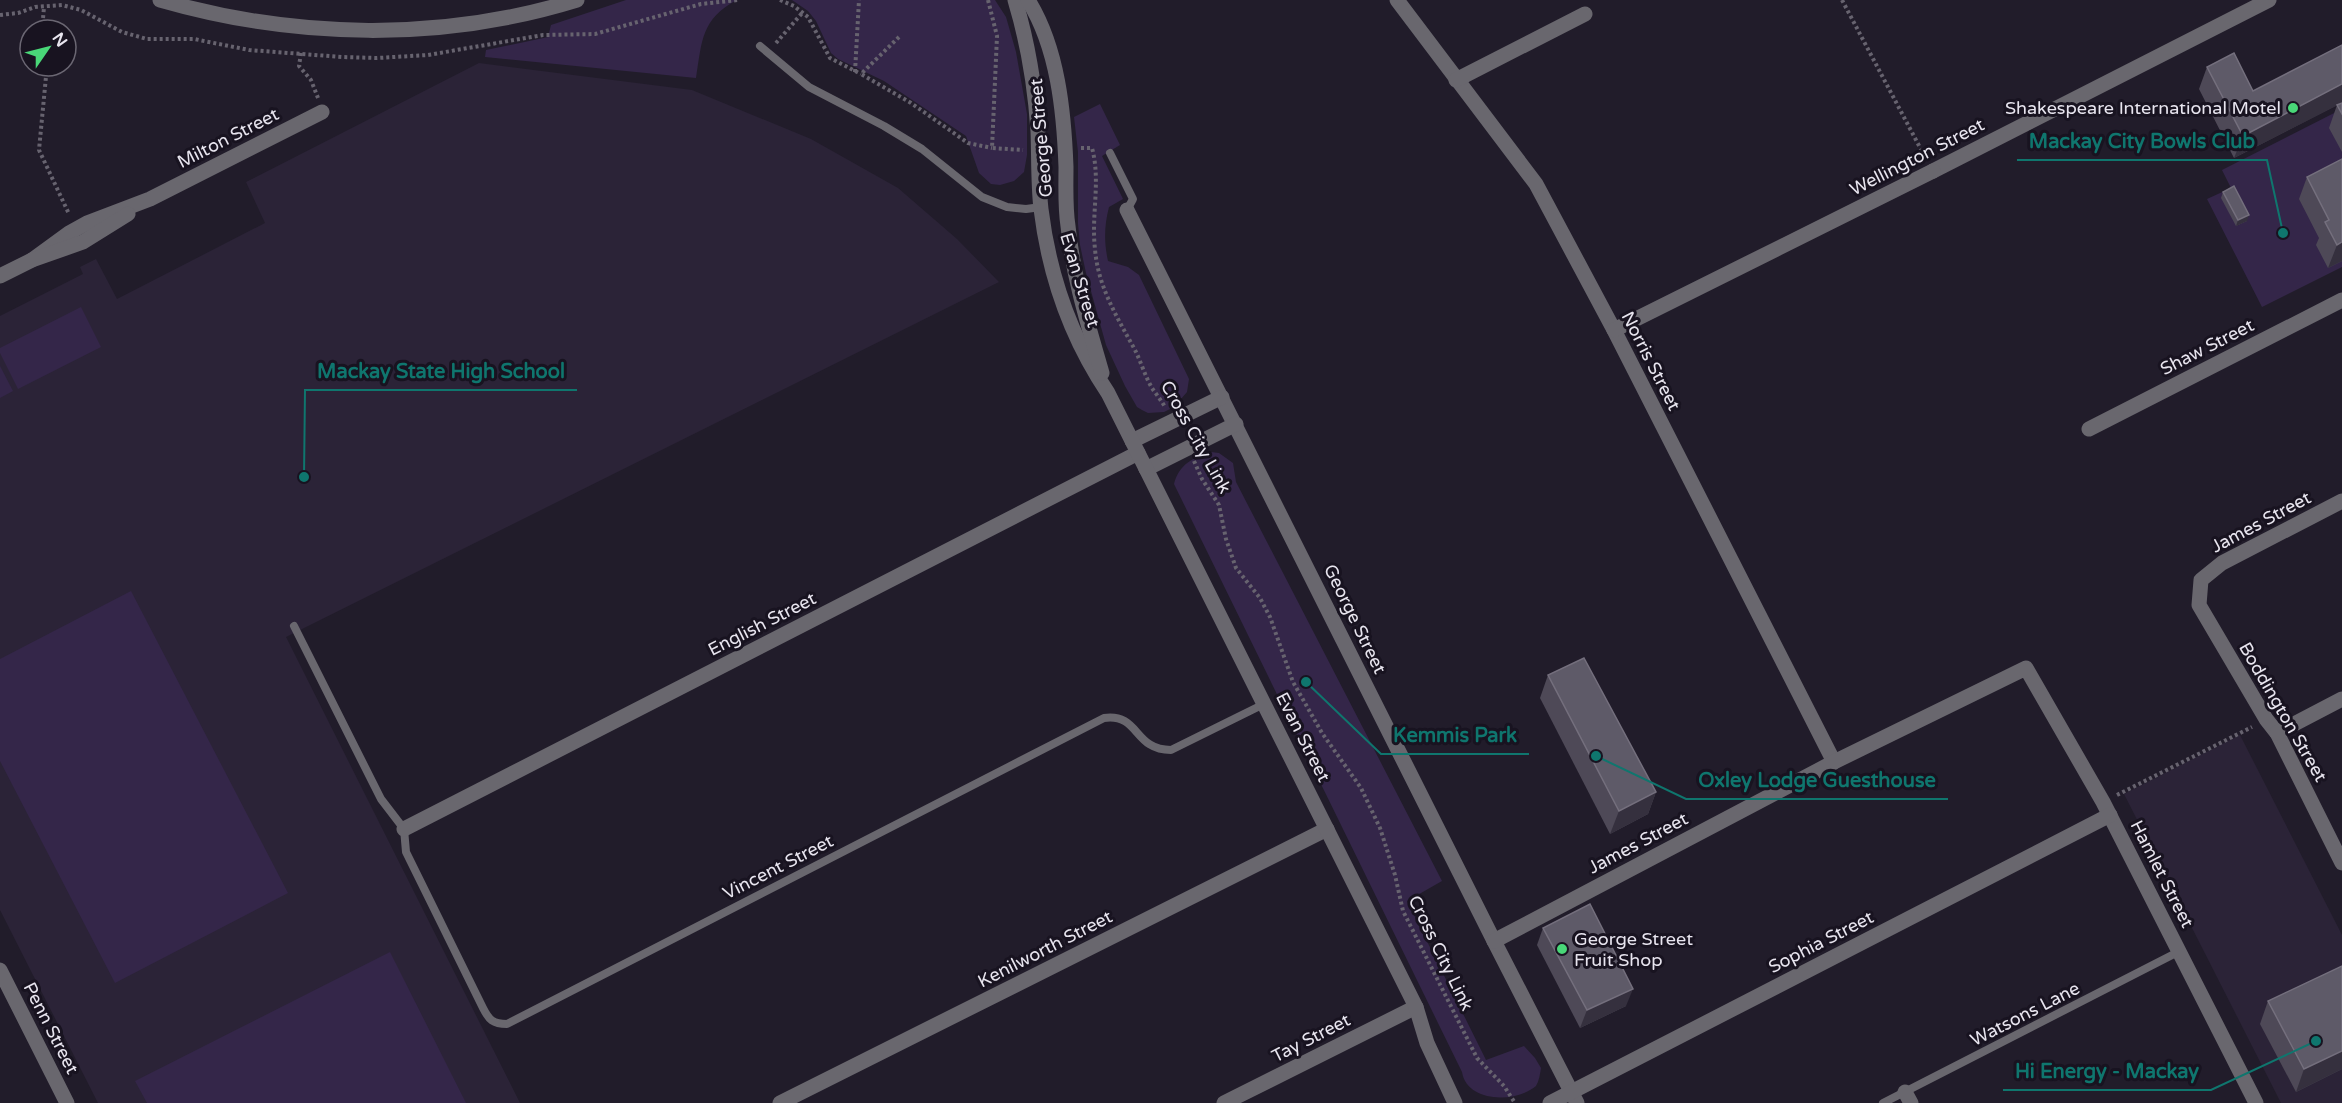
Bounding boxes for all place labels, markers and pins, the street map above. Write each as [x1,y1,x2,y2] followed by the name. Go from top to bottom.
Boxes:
[2005,97,2281,119] place label: Shakespeare International Motel
[2286,101,2300,115] marker: Shakespeare International Motel
[2017,122,2267,160] callout: Mackay City Bowls Club
[305,352,577,390] callout: Mackay State High School
[1381,716,1529,754] callout: Kemmis Park
[1686,761,1948,799] callout: Oxley Lodge Guesthouse
[1574,928,1693,971] place label: George Street Fruit Shop
[1555,942,1569,956] marker: George Street Fruit Shop
[2003,1052,2211,1090] callout: Hi Energy - Mackay

